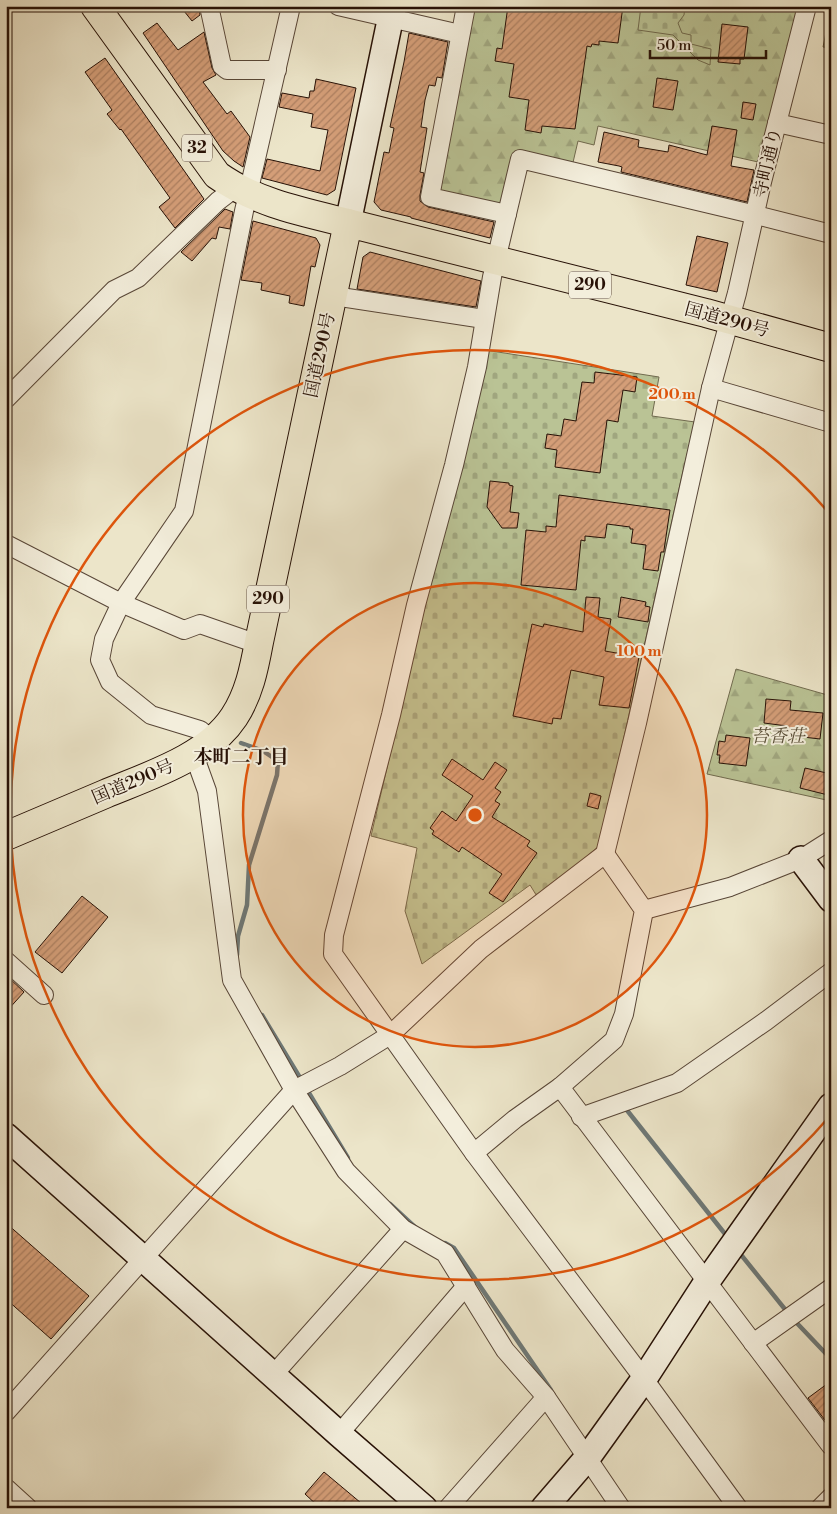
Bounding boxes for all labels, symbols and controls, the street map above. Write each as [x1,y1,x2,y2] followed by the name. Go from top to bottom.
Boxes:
[650,28,766,60] scale bar
[657,36,691,55] text: 50 m
[749,125,787,201] street label: 寺町通り
[182,134,212,162] road number: 32
[569,272,611,298] road number: 290
[682,298,772,342] street label: 国道290号
[300,310,340,400] street label: 国道290号
[648,385,696,404] text: 200 m
[247,586,289,612] road number: 290
[617,642,662,661] text: 100 m
[751,725,808,748] park label: 苔香荘
[193,745,289,769] district label: 本町二丁目
[88,754,178,810] street label: 国道290号
[466,806,484,824] centre of rings

